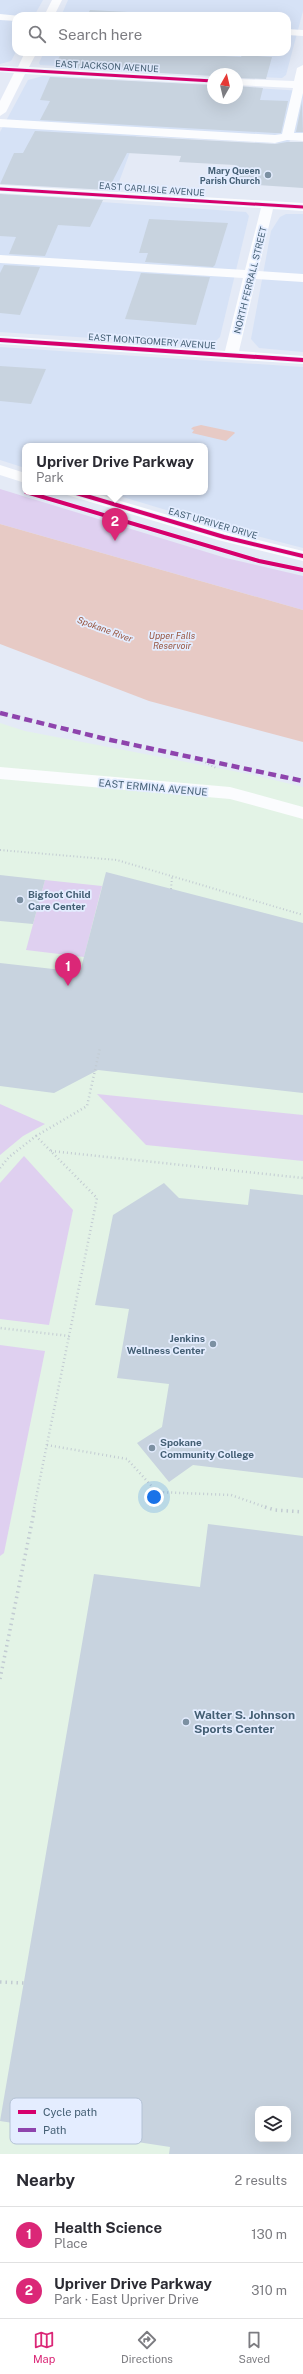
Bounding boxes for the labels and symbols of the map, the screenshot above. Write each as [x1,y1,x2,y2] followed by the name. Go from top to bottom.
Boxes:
[55,58,159,74] street label: EAST JACKSON AVENUE
[207,68,243,104] north arrow
[200,165,260,186] place label: Mary Queen Parish Church
[263,170,273,180] marker: Mary Queen Parish Church
[99,180,206,198] street label: EAST CARLISLE AVENUE
[231,225,269,335] street label: NORTH FERRALL STREET
[88,331,217,351] street label: EAST MONTGOMERY AVENUE
[167,505,259,541] street label: EAST UPRIVER DRIVE
[102,508,128,541] pin: 2
[76,614,135,644] water label: Spokane River
[149,630,196,651] water label: Upper Falls Reservoir
[98,776,208,798] street label: EAST ERMINA AVENUE
[28,888,91,912] place label: Bigfoot Child Care Center
[15,895,25,905] marker: Bigfoot Child Care Center
[55,953,81,986] pin: 1
[127,1332,205,1356] place label: Jenkins Wellness Center
[208,1339,218,1349] marker: Jenkins Wellness Center
[160,1436,254,1460] place label: Spokane Community College
[147,1443,157,1453] marker: Spokane Community College
[144,1487,164,1507] your location
[194,1708,295,1736] place label: Walter S. Johnson Sports Center
[181,1717,191,1727] marker: Walter S. Johnson Sports Center
[10,2098,142,2144] legend
[43,2106,97,2118] text: Cycle path
[43,2124,66,2136] text: Path

